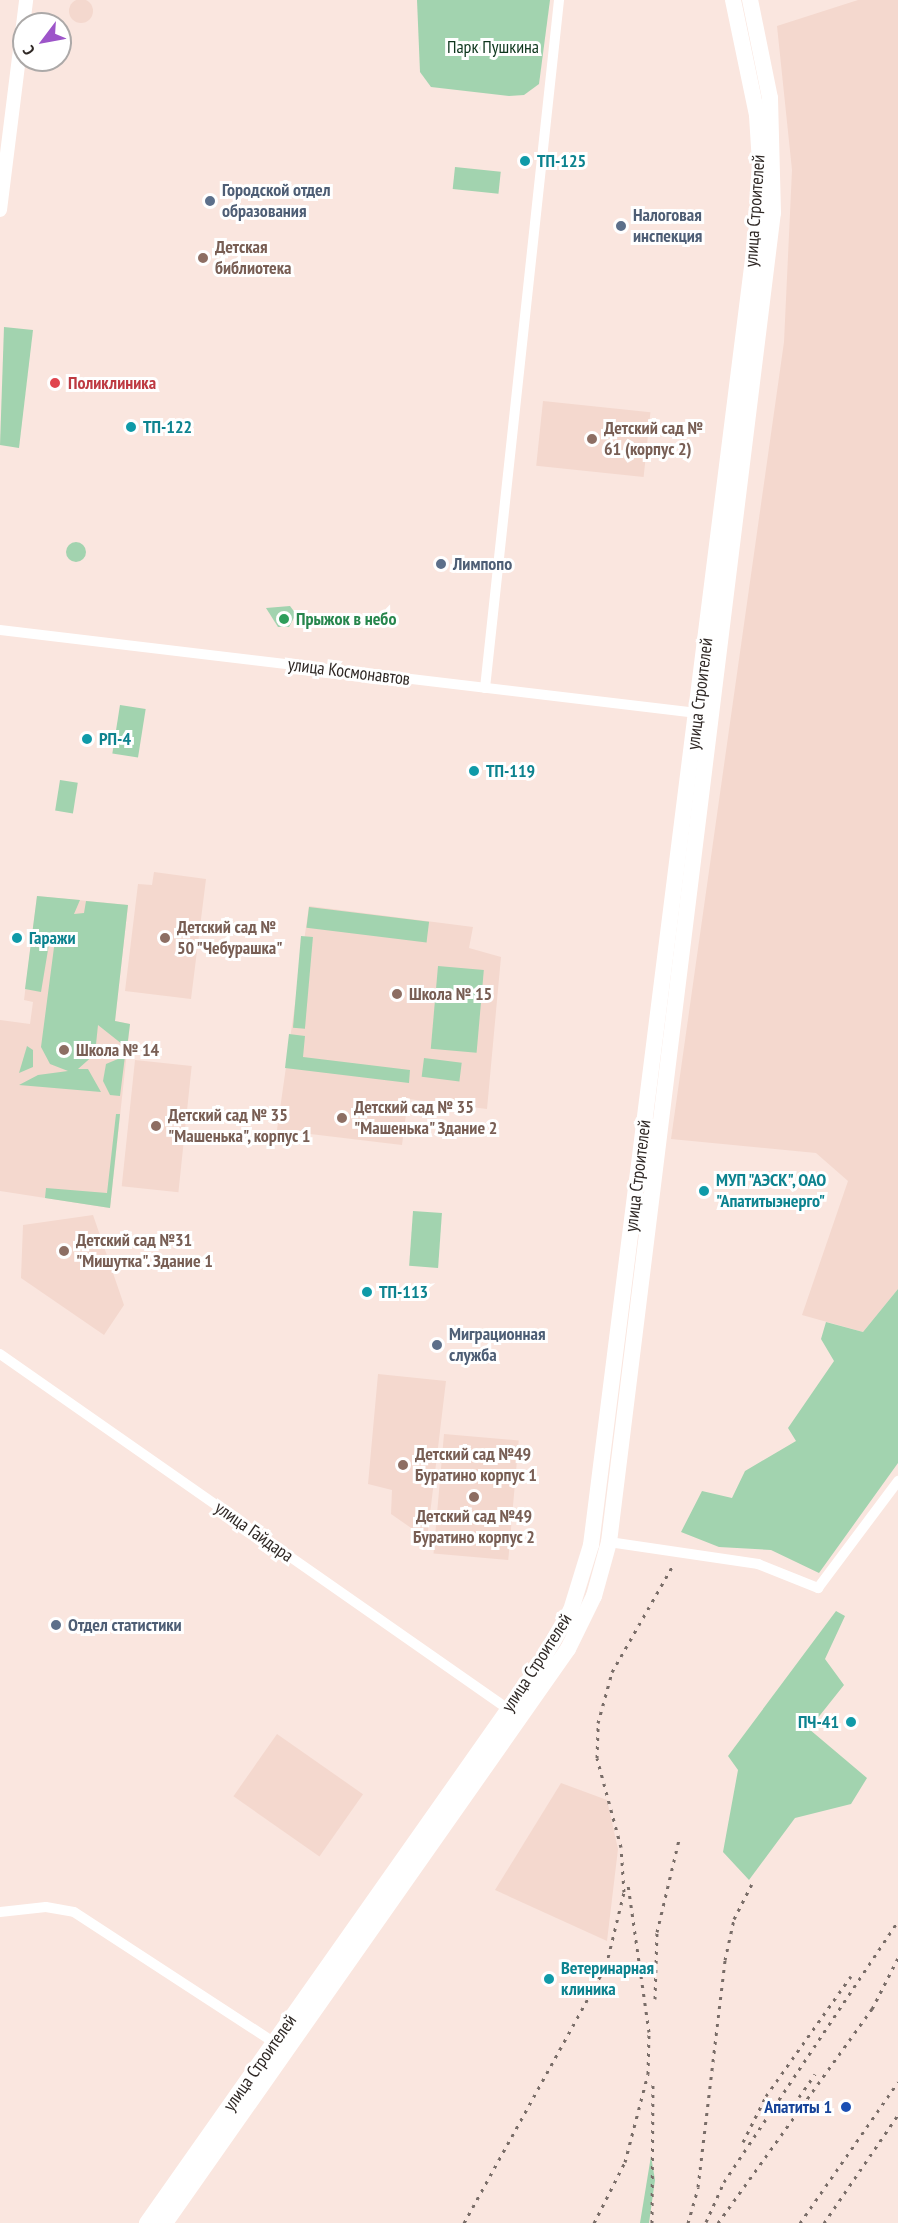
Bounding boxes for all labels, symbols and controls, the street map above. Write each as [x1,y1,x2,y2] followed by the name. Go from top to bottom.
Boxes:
[12,12,72,72] north arrow
[447,36,539,58] park label: Парк Пушкина
[18,42,39,59] text: С
[537,150,586,172] place label: ТП-125
[518,154,532,168] marker: ТП-125
[740,154,770,268] street label: улица Строителей
[222,180,331,222] place label: Городской отдел образования
[203,194,217,208] marker: Городской отдел образования
[633,205,702,248] place label: Налоговая инспекция
[614,219,628,233] marker: Налоговая инспекция
[215,237,292,280] place label: Детская библиотека
[196,251,210,265] marker: Детская библиотека
[68,372,156,394] place label: Поликлиника
[46,374,64,392] marker: Поликлиника
[143,416,192,438] place label: ТП-122
[604,418,703,460] place label: Детский сад № 61 (корпус 2)
[124,420,138,434] marker: ТП-122
[585,432,599,446] marker: Детский сад № 61 (корпус 2)
[453,553,512,575] place label: Лимпопо
[434,557,448,571] marker: Лимпопо
[296,608,396,630] place label: Прыжок в небо
[277,612,291,626] marker: Прыжок в небо
[682,637,718,751] street label: улица Строителей
[287,654,411,690] street label: улица Космонавтов
[99,728,131,750] place label: РП-4
[80,732,94,746] marker: РП-4
[486,760,535,782] place label: ТП-119
[467,764,481,778] marker: ТП-119
[177,917,284,960] place label: Детский сад № 50 "Чебурашка"
[29,927,76,949] place label: Гаражи
[10,931,24,945] marker: Гаражи
[158,931,172,945] marker: Детский сад № 50 "Чебурашка"
[409,983,492,1005] place label: Школа № 15
[390,987,404,1001] marker: Школа № 15
[76,1039,159,1061] place label: Школа № 14
[57,1043,71,1057] marker: Школа № 14
[354,1097,499,1140] place label: Детский сад № 35 "Машенька" Здание 2
[168,1105,312,1148] place label: Детский сад № 35 "Машенька", корпус 1
[335,1111,349,1125] marker: Детский сад № 35 "Машенька" Здание 2
[149,1119,163,1133] marker: Детский сад № 35 "Машенька", корпус 1
[620,1119,656,1233] street label: улица Строителей
[716,1170,829,1212] place label: МУП "АЭСК", ОАО "Апатитыэнерго"
[697,1184,711,1198] marker: МУП "АЭСК", ОАО "Апатитыэнерго"
[76,1230,214,1272] place label: Детский сад №31 "Мишутка". Здание 1
[57,1244,71,1258] marker: Детский сад №31 "Мишутка". Здание 1
[379,1281,428,1303] place label: ТП-113
[360,1285,374,1299] marker: ТП-113
[449,1324,546,1366] place label: Миграционная служба
[430,1338,444,1352] marker: Миграционная служба
[415,1444,537,1486] place label: Детский сад №49 Буратино корпус 1
[396,1458,410,1472] marker: Детский сад №49 Буратино корпус 1
[467,1490,481,1504] marker: Детский сад №49 Буратино корпус 2
[211,1497,297,1567] street label: улица Гайдара
[413,1506,535,1549] place label: Детский сад №49 Буратино корпус 2
[497,1610,577,1716] street label: улица Строителей
[68,1614,182,1636] place label: Отдел статистики
[49,1618,63,1632] marker: Отдел статистики
[798,1711,839,1733] place label: ПЧ-41
[844,1715,858,1729] marker: ПЧ-41
[561,1958,654,2000] place label: Ветеринарная клиника
[542,1972,556,1986] marker: Ветеринарная клиника
[219,2011,301,2115] street label: улица Строителей
[764,2096,832,2118] place label: Апатиты 1
[837,2098,855,2116] marker: Апатиты 1

